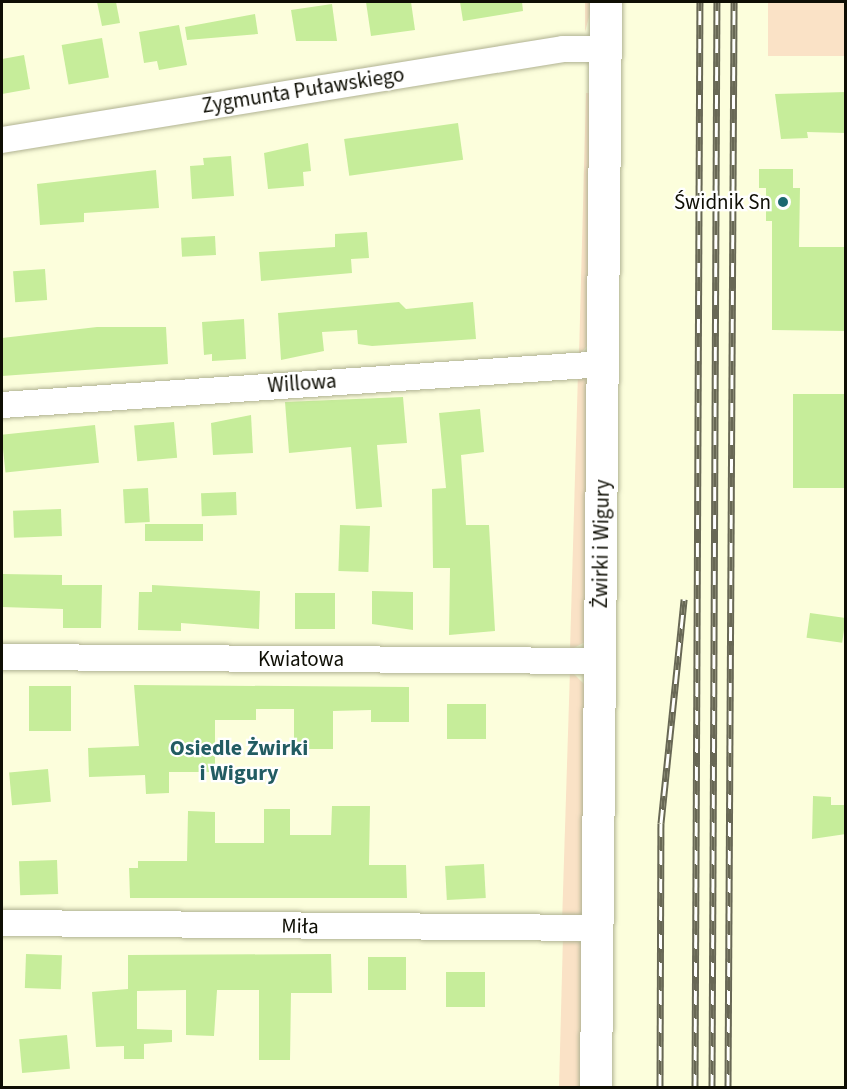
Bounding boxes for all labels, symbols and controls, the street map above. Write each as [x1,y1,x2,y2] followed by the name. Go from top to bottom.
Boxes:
[200,62,406,118] street label: Zygmunta Puławskiego
[674,189,771,215] place label: Świdnik Sn
[776,195,790,209] marker: Świdnik Sn
[267,368,337,398] street label: Willowa
[587,479,615,609] street label: Żwirki i Wigury
[258,646,344,672] street label: Kwiatowa
[170,735,308,786] district label: Osiedle Żwirki i Wigury
[281,913,319,939] street label: Miła

